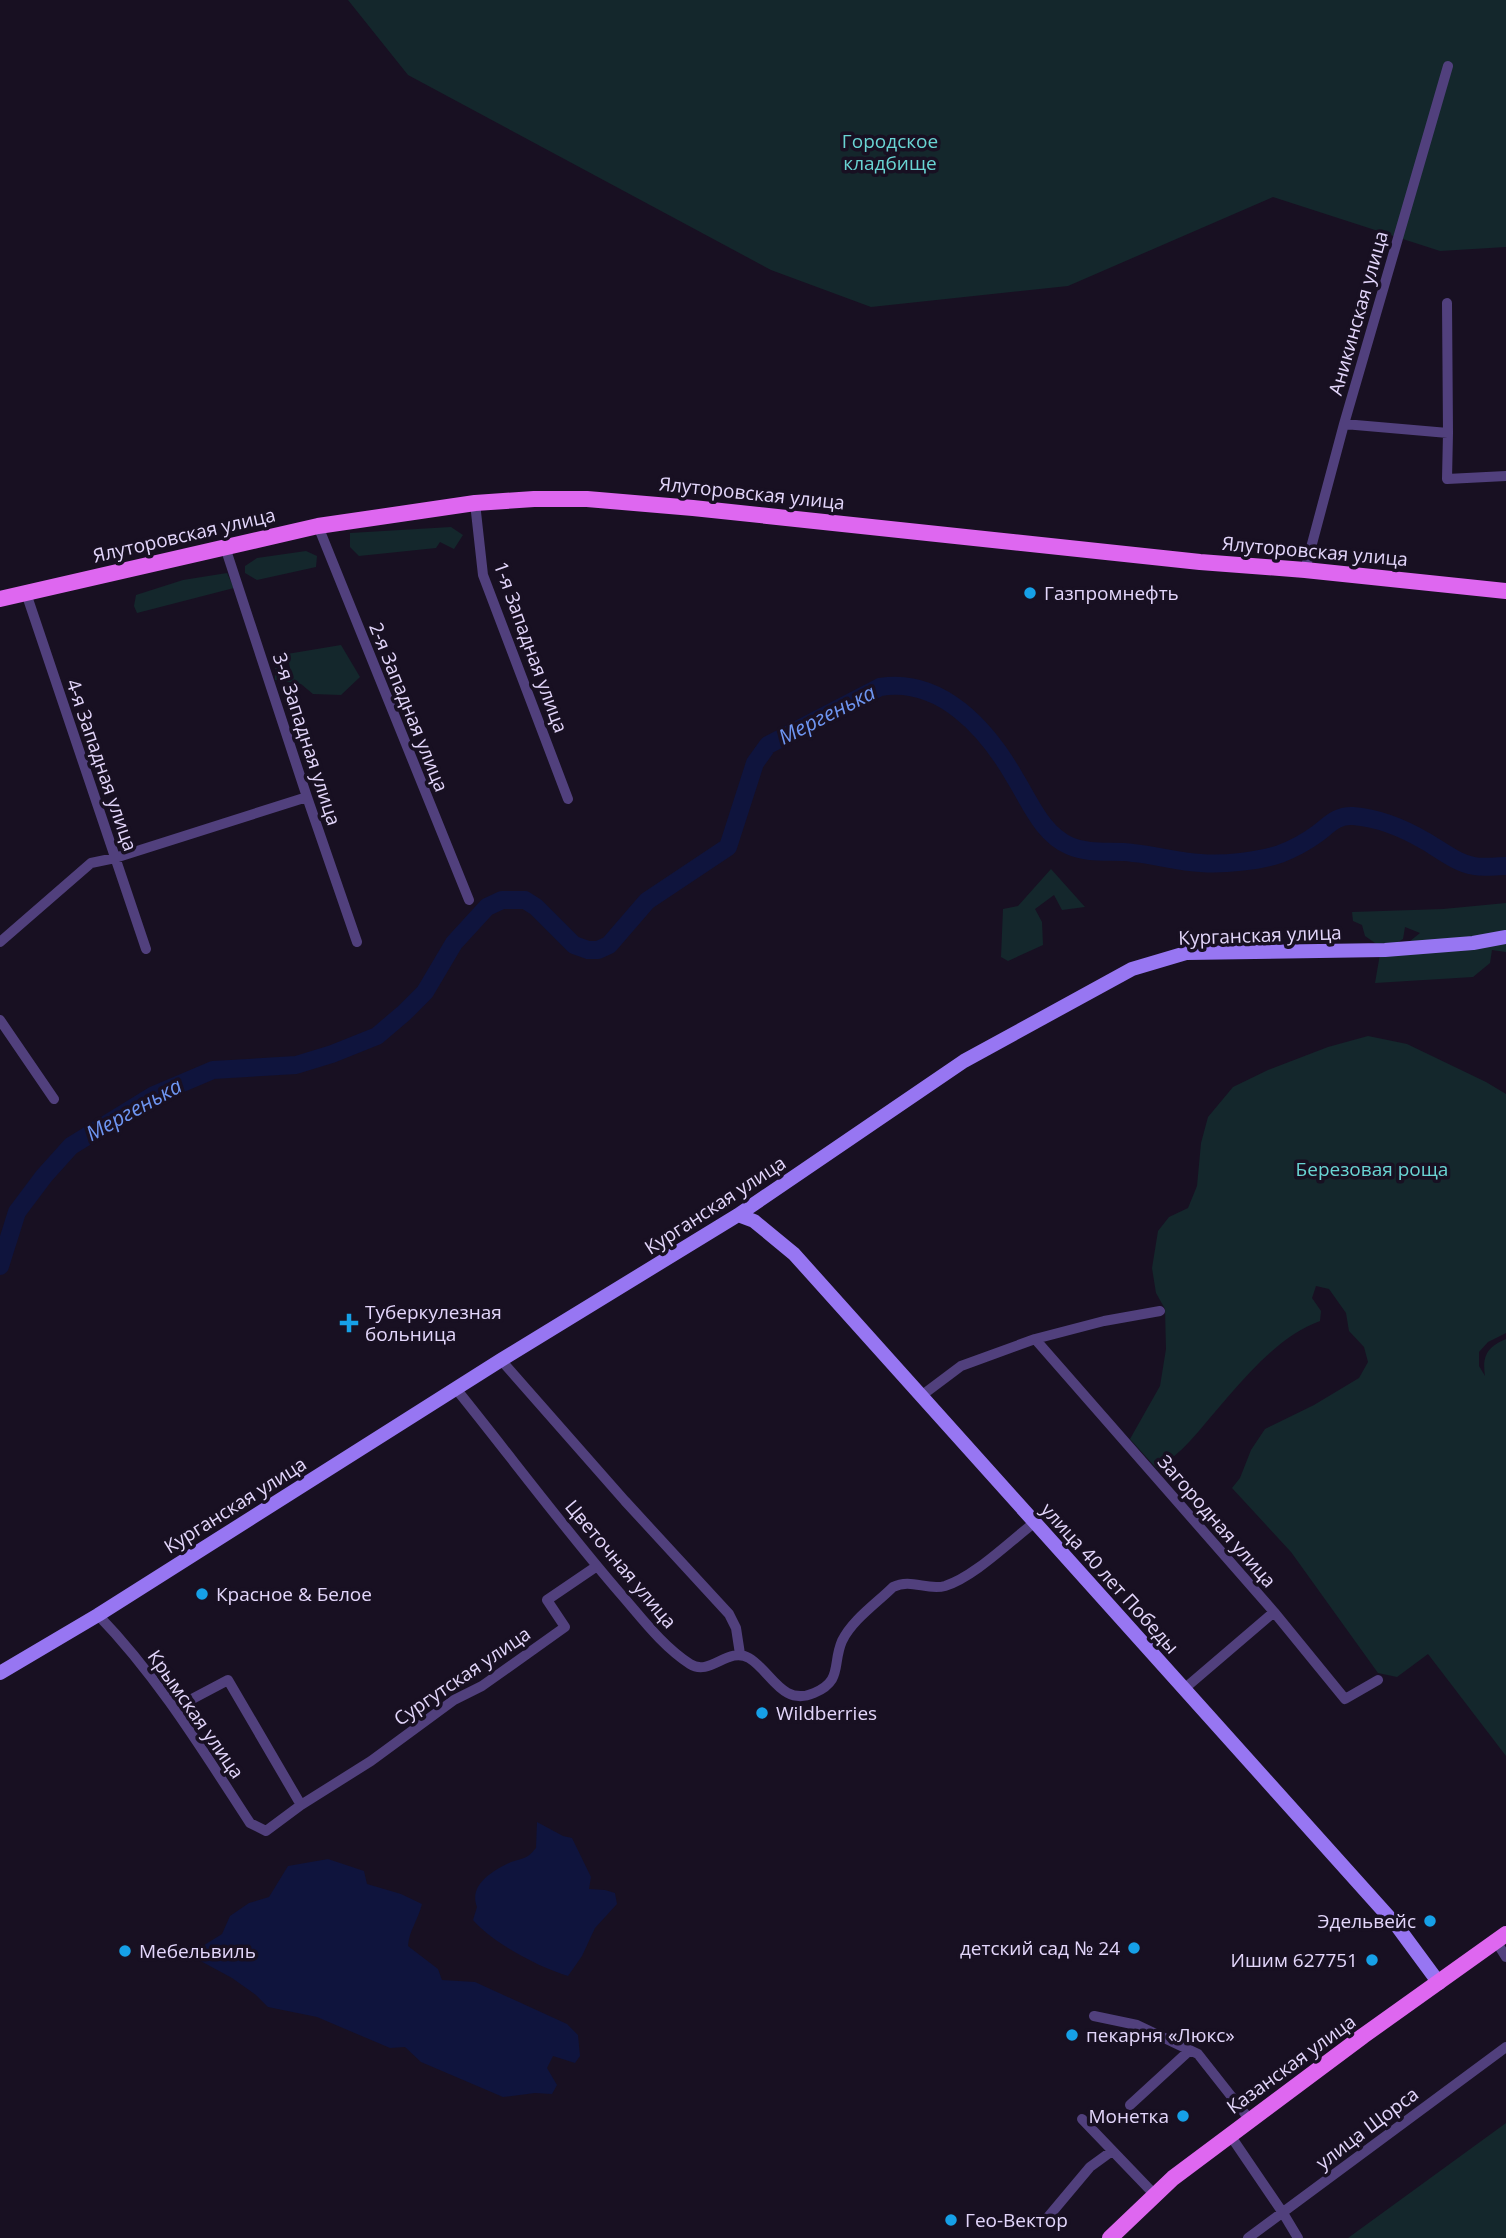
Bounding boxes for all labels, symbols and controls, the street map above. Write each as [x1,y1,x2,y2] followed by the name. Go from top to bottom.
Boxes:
[842,128,938,176] park label: Городское кладбище
[1322,228,1394,398] street label: Аникинская улица
[658,470,846,516] street label: Ялуторовская улица
[90,501,278,569] street label: Ялуторовская улица
[1221,530,1409,572] street label: Ялуторовская улица
[488,558,574,736] street label: 1-я Западная улица
[1044,580,1179,606] place label: Газпромнефть
[1022,585,1038,601] marker: Газпромнефть
[363,619,455,795] street label: 2-я Западная улица
[267,649,347,829] street label: 3-я Западная улица
[60,676,144,854] street label: 4-я Западная улица
[773,678,880,751] water label: Мергенька
[1178,919,1342,951] street label: Курганская улица
[81,1071,187,1147] water label: Мергенька
[639,1150,791,1260] street label: Курганская улица
[1296,1156,1448,1182] park label: Березовая роща
[365,1299,502,1347] place label: Туберкулезная больница
[339,1313,359,1333] marker: Туберкулезная больница
[1152,1449,1282,1593] street label: Загородная улица
[159,1451,311,1559] street label: Курганская улица
[559,1494,683,1634] street label: Цветочная улица
[1035,1497,1185,1659] street label: улица 40 лет Победы
[216,1581,372,1607] place label: Красное & Белое
[194,1586,210,1602] marker: Красное & Белое
[389,1621,535,1731] street label: Сургутская улица
[142,1644,250,1784] street label: Крымская улица
[776,1700,877,1726] place label: Wildberries
[754,1705,770,1721] marker: Wildberries
[1318,1908,1416,1934] place label: Эдельвейс
[1422,1913,1438,1929] marker: Эдельвейс
[960,1935,1120,1961] place label: детский сад № 24
[139,1938,256,1964] place label: Мебельвиль
[1126,1940,1142,1956] marker: детский сад № 24
[117,1943,133,1959] marker: Мебельвиль
[1231,1947,1358,1973] place label: Ишим 627751
[1364,1952,1380,1968] marker: Ишим 627751
[1221,2008,1361,2120] street label: Казанская улица
[1086,2022,1235,2048] place label: пекарня «Люкс»
[1064,2027,1080,2043] marker: пекарня «Люкс»
[1310,2081,1424,2175] street label: улица Щорса
[1088,2103,1169,2129] place label: Монетка
[1175,2108,1191,2124] marker: Монетка
[965,2207,1068,2233] place label: Гео-Вектор
[943,2212,959,2228] marker: Гео-Вектор

